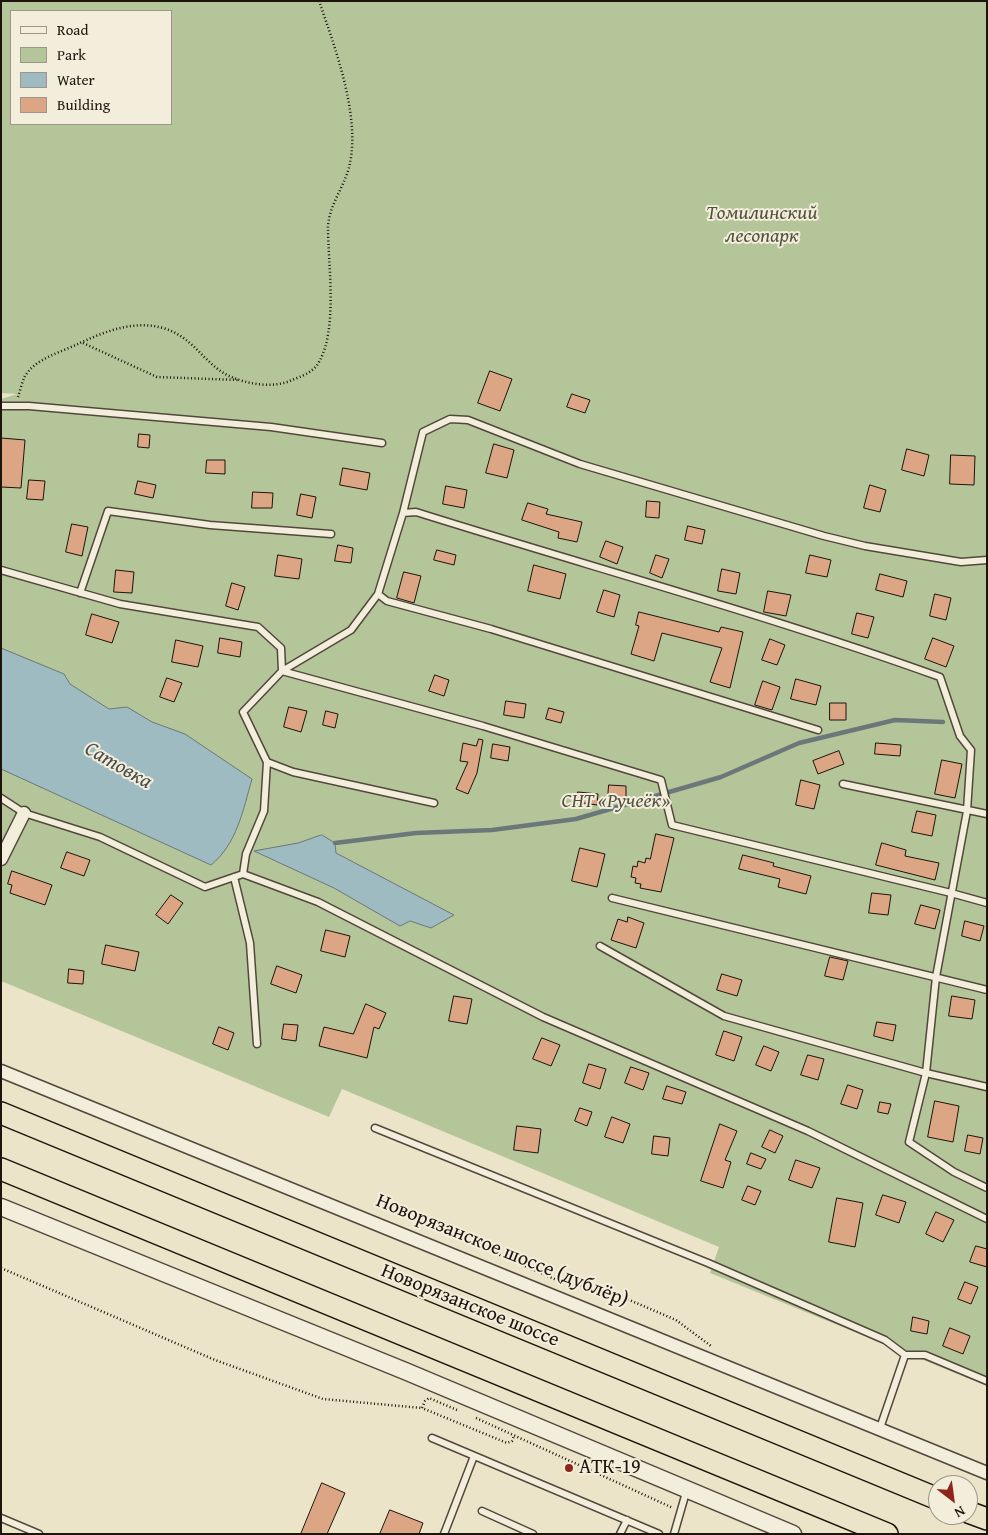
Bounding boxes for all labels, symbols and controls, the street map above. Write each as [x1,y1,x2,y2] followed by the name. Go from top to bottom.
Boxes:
[10,10,172,125] legend
[57,19,88,40] text: Road
[57,44,86,65] text: Park
[57,69,95,90] text: Water
[57,94,110,115] text: Building
[706,202,818,249] park label: Томилинский лесопарк
[80,737,156,795] water label: Сатовка
[562,790,670,814] park label: СНТ «Ручеёк»
[372,1189,632,1313] street label: Новорязанское шоссе (дублёр)
[377,1259,563,1353] street label: Новорязанское шоссе
[579,1456,641,1480] place label: АТК-19
[563,1462,575,1474] marker: АТК-19
[928,1475,978,1525] north arrow
[951,1501,969,1523] text: N

